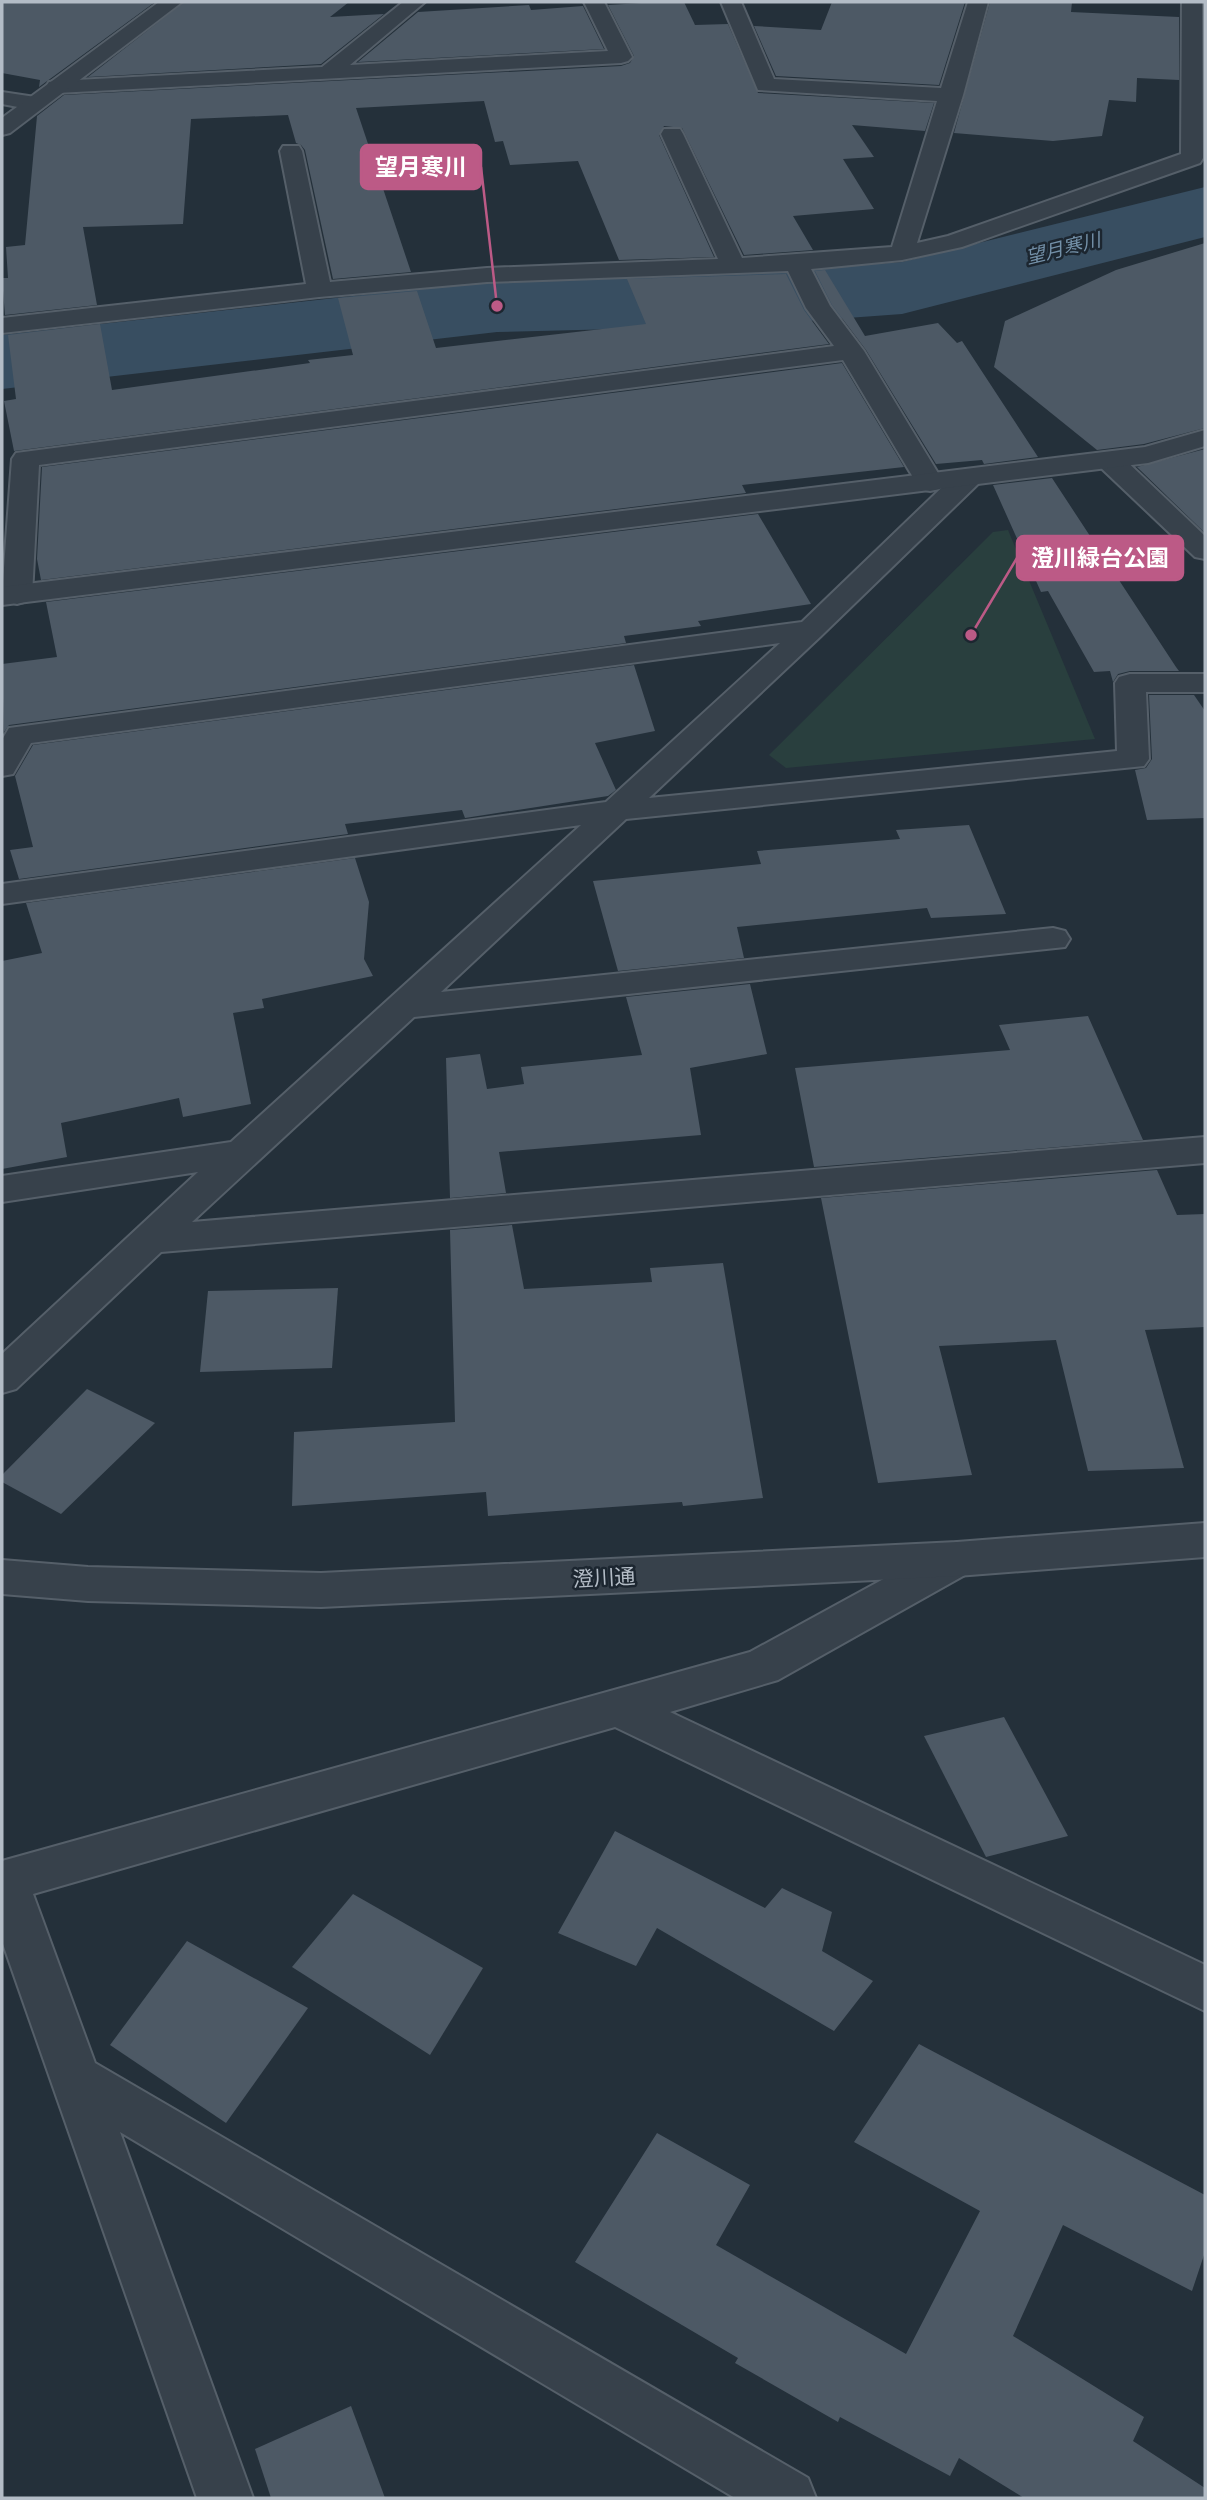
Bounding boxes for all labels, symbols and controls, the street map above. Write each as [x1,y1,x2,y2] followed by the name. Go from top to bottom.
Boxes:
[361,145,481,189] callout: 望月寒川
[375,153,467,182] text: 望月寒川
[1023,228,1105,270] water label: 望月寒川
[1017,536,1183,580] callout: 澄川緑台公園
[1031,544,1169,573] text: 澄川緑台公園
[572,1563,636,1593] street label: 澄川通

